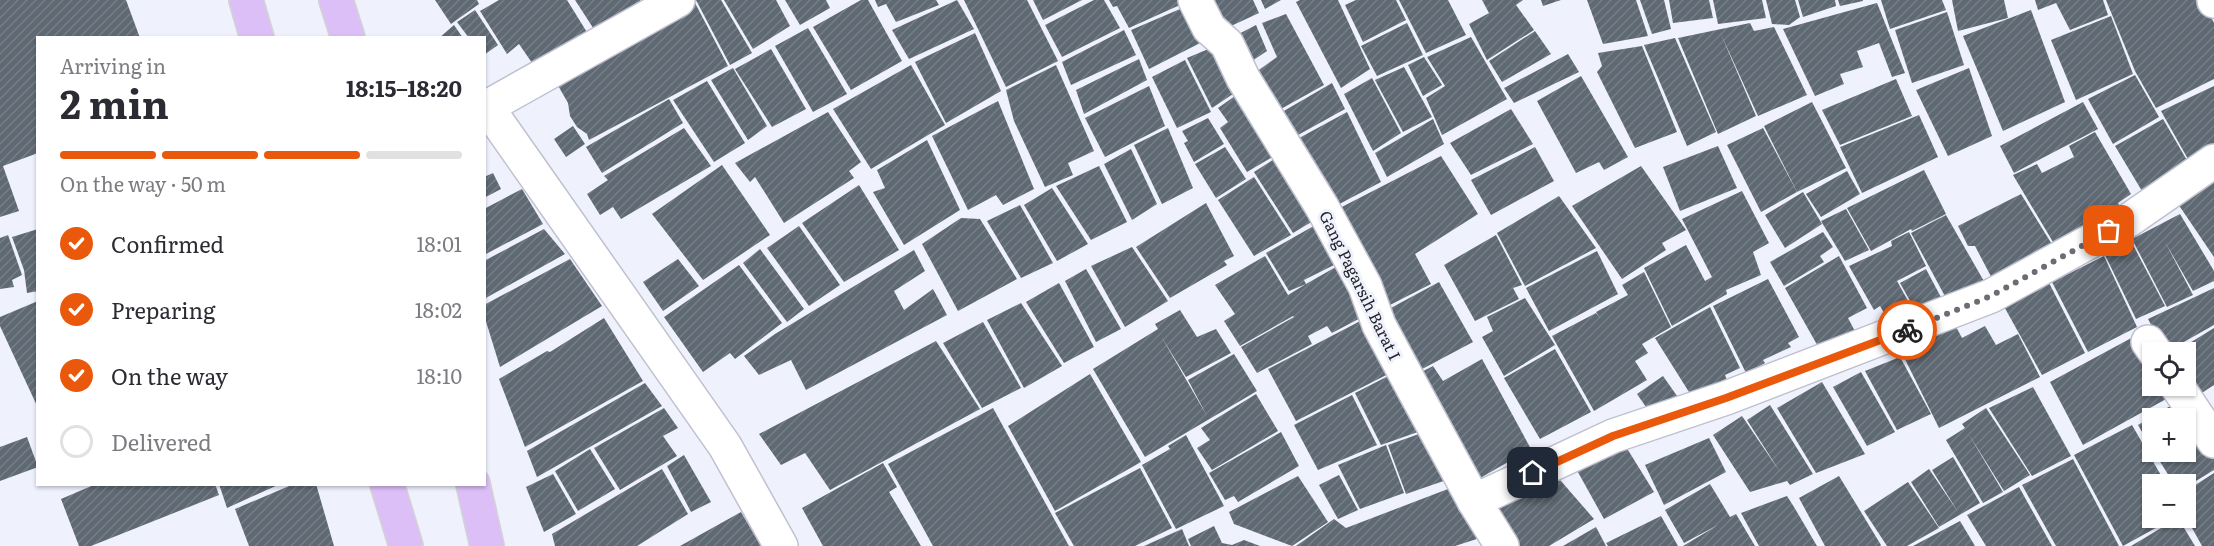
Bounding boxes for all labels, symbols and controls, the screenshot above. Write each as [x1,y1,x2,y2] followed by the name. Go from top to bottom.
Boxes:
[60,50,166,80] text: Arriving in
[346,71,462,104] text: 18:15–18:20
[60,73,169,131] text: 2 min
[60,168,226,198] text: On the way · 50 m
[2083,205,2134,256] pin
[1314,206,1408,364] street label: Gang Pagarsih Barat I
[2092,214,2125,247] icon: bag
[60,227,93,260] icon: check
[111,227,224,260] text: Confirmed
[416,228,462,258] text: 18:01
[60,293,93,326] icon: check
[111,293,215,326] text: Preparing
[415,294,462,324] text: 18:02
[1877,300,1937,360] courier
[1891,314,1924,347] icon: bike
[2142,342,2196,528] map controls
[2142,342,2196,396] button: locate
[60,359,93,392] icon: check
[111,359,228,392] text: On the way
[416,360,462,390] text: 18:10
[2142,408,2196,462] button: +
[111,425,212,458] text: Delivered
[1507,447,1558,498] pin
[1516,456,1549,489] icon: home
[2142,474,2196,528] button: −

